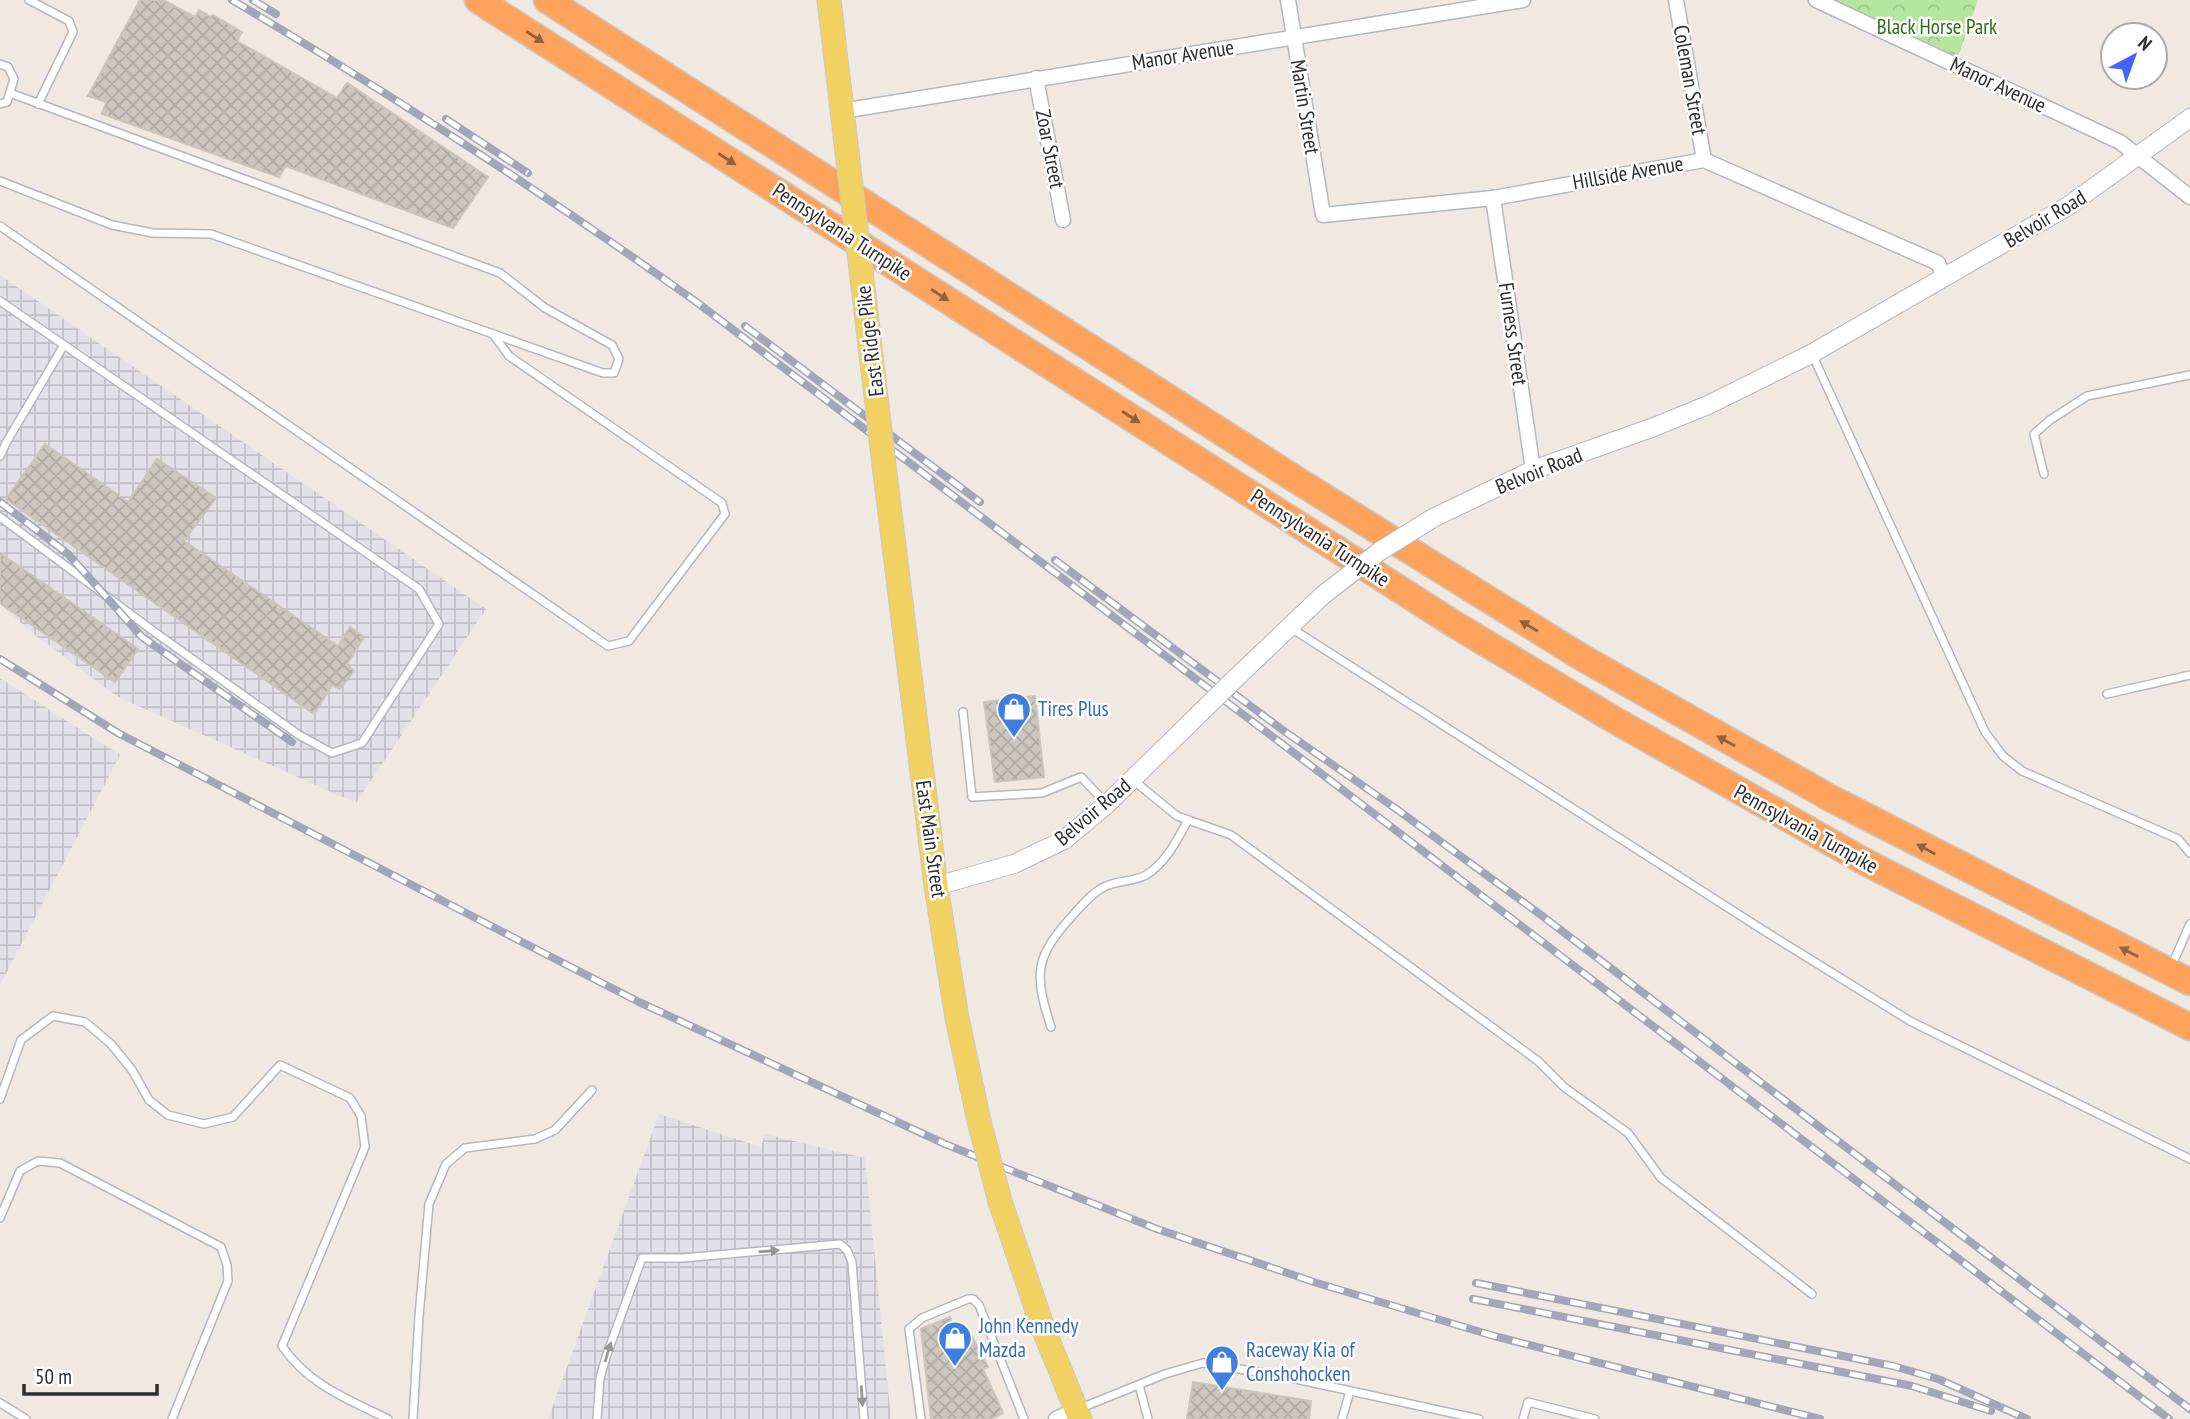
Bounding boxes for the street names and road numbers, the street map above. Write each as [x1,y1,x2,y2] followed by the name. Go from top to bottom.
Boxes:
[1668,23,1713,137] street label: Coleman Street
[1130,33,1236,76] street label: Manor Avenue
[1946,51,2051,119] street label: Manor Avenue
[1285,58,1326,156] street label: Martin Street
[1030,107,1071,191] street label: Zoar Street
[1570,149,1685,196] street label: Hillside Avenue
[768,177,917,287] street label: Pennsylvania Turnpike
[1999,183,2091,254] street label: Belvoir Road
[1493,281,1534,387] street label: Furness Street
[849,284,890,398] street label: East Ridge Pike
[1491,441,1586,500] street label: Belvoir Road
[1246,483,1395,593] street label: Pennsylvania Turnpike
[1049,772,1136,851] street label: Belvoir Road
[1730,778,1883,879] street label: Pennsylvania Turnpike
[910,779,953,900] street label: East Main Street

